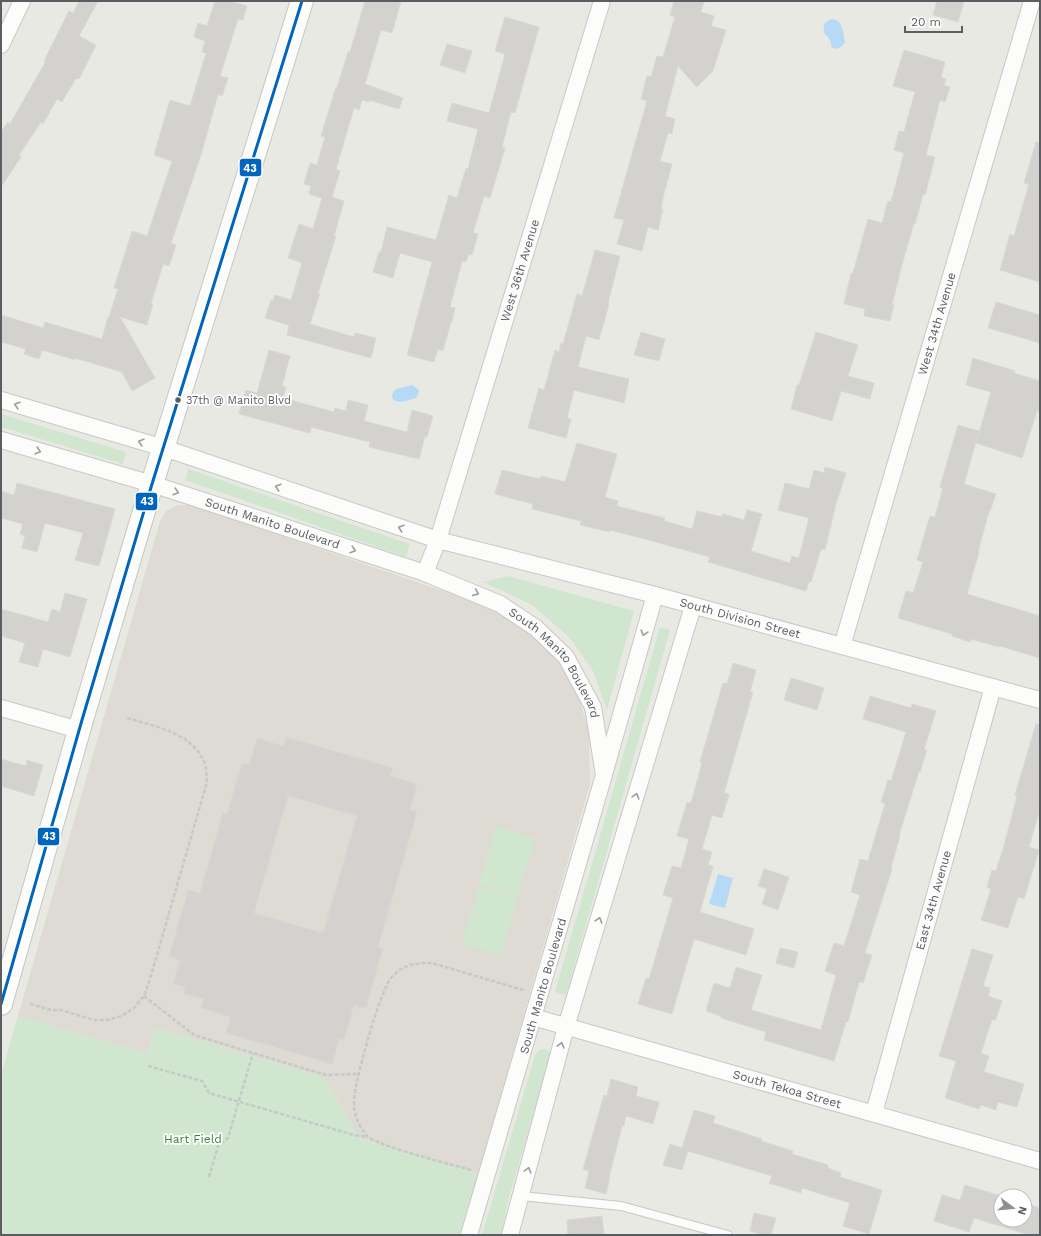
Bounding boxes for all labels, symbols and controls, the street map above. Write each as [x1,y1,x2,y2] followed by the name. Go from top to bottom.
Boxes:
[905,8,962,34] scale bar
[911,15,941,29] text: 20 m
[239,158,262,177] line badge: 43
[243,162,257,175] text: 43
[498,218,542,324] street label: West 36th Avenue
[915,271,959,377] street label: West 34th Avenue
[186,394,291,407] place label: 37th @ Manito Blvd
[173,395,183,405] marker: 37th @ Manito Blvd
[13,401,20,410] one-way arrow
[138,438,145,447] one-way arrow
[35,446,42,455] one-way arrow
[275,483,282,492] one-way arrow
[173,487,180,496] one-way arrow
[135,492,158,511] line badge: 43
[140,495,154,508] text: 43
[203,495,342,552] street label: South Manito Boulevard
[398,524,405,533] one-way arrow
[350,545,357,553] one-way arrow
[472,589,479,597] one-way arrow
[678,595,802,641] street label: South Division Street
[506,605,602,719] street label: South Manito Boulevard
[640,629,649,636] one-way arrow
[631,792,640,799] one-way arrow
[37,827,60,846] line badge: 43
[42,830,56,843] text: 43
[913,849,954,952] street label: East 34th Avenue
[517,916,569,1056] street label: South Manito Boulevard
[594,917,602,924] one-way arrow
[557,1042,565,1048] one-way arrow
[731,1067,843,1111] street label: South Tekoa Street
[164,1132,222,1146] park label: Hart Field
[523,1167,532,1174] one-way arrow
[993,1188,1033,1228] north arrow
[1015,1205,1030,1216] text: N

